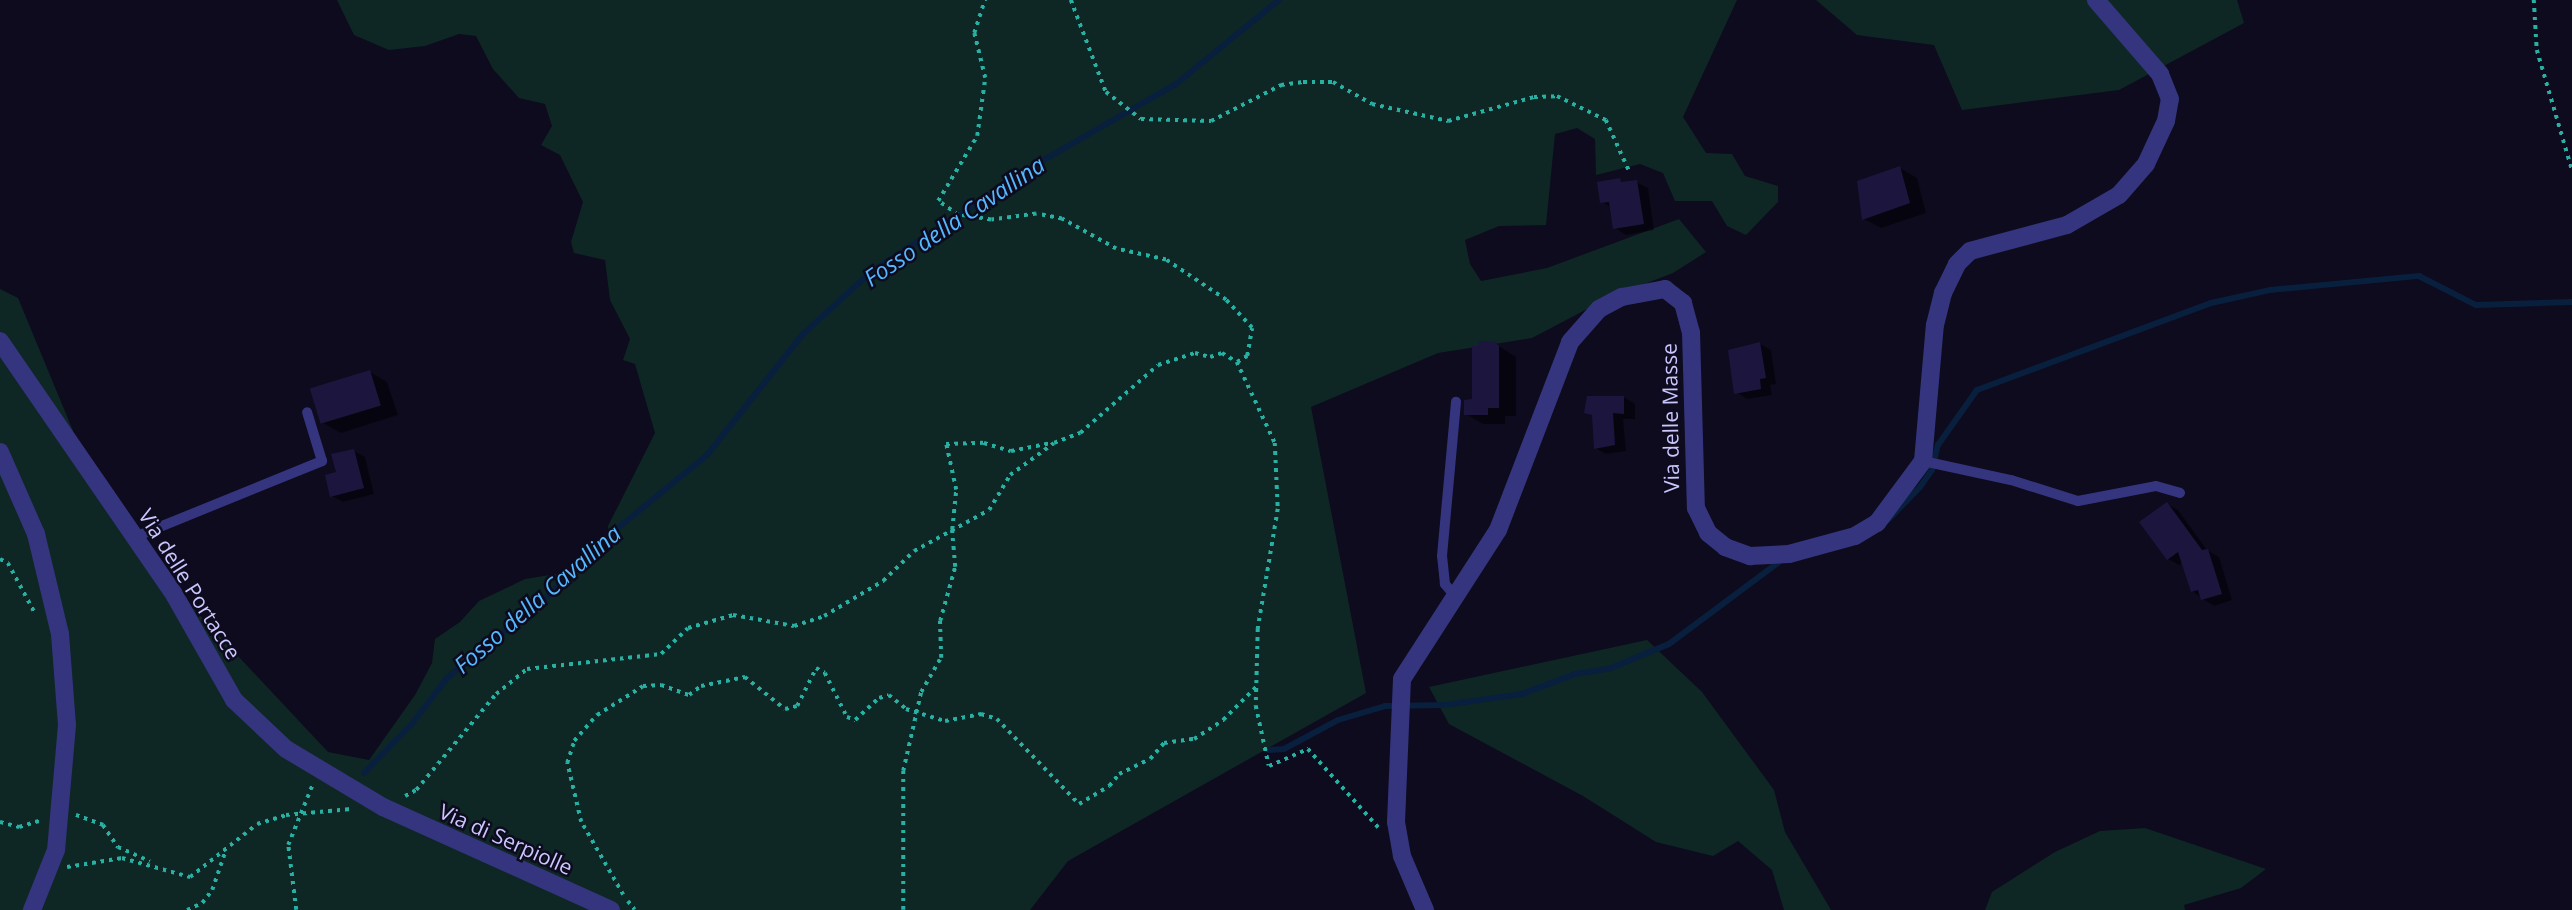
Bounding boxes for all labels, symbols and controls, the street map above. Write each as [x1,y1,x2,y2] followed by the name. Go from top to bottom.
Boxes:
[858,150,1050,292] water label: Fosso della Cavallina
[1656,343,1684,493] street label: Via delle Masse
[134,504,246,664] street label: Via delle Portacce
[448,519,626,679] water label: Fosso della Cavallina
[435,798,577,880] street label: Via di Serpiolle

